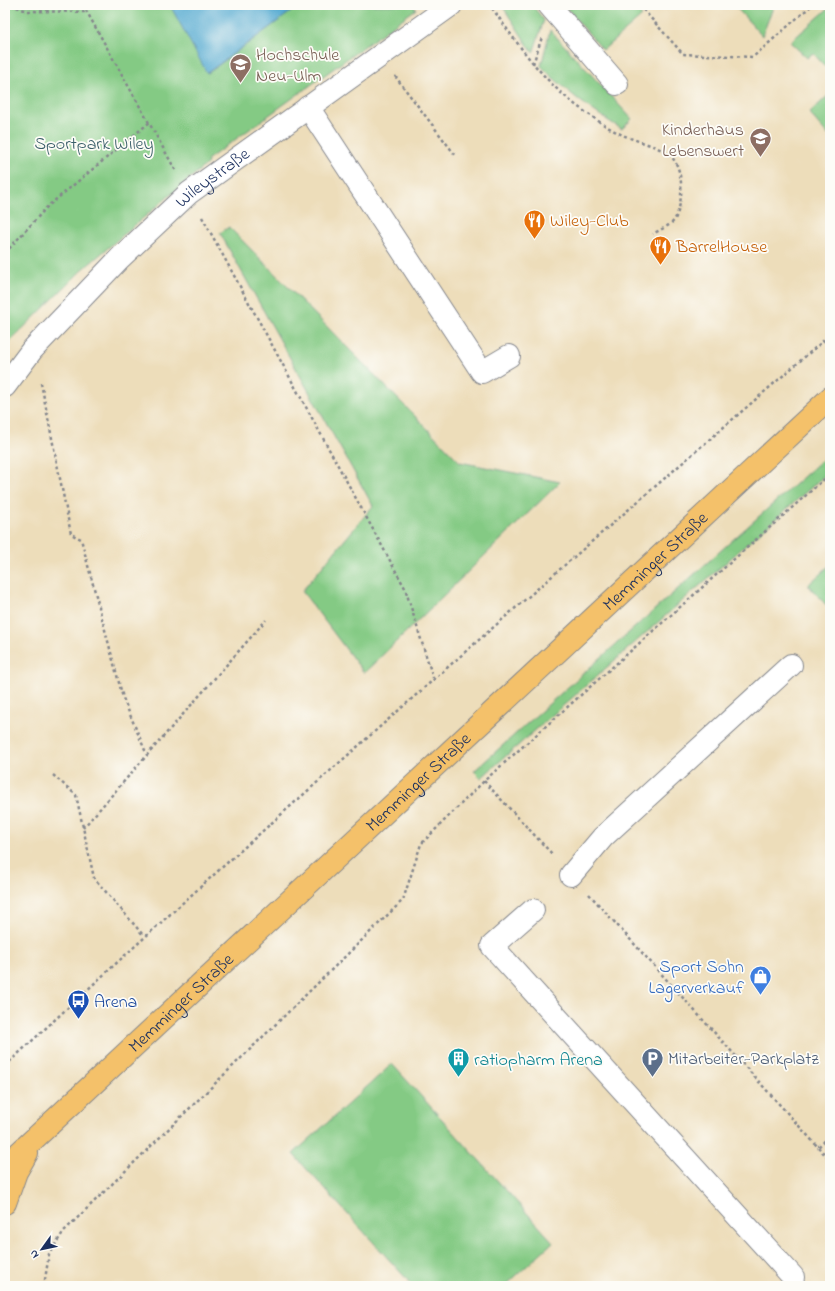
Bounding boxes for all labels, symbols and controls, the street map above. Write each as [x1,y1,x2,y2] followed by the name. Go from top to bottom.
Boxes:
[256,43,340,90] place label: Hochschule Neu-Ulm
[228,51,254,84] school or university icon: Hochschule Neu-Ulm
[662,118,744,165] place label: Kinderhaus Lebenswert
[747,126,773,159] school or university icon: Kinderhaus Lebenswert
[35,132,154,158] park label: Sportpark Wiley
[170,142,257,215] street label: Wileystraße
[522,207,548,240] restaurant icon: Wiley-Club
[550,209,629,235] place label: Wiley-Club
[648,233,674,266] restaurant icon: BarrelHouse
[675,235,768,261] place label: BarrelHouse
[598,506,716,618] street label: Memminger Straße
[361,727,478,839] street label: Memminger Straße
[123,948,241,1060] street label: Memminger Straße
[649,955,745,1003] place label: Sport Sohn Lagerverkauf
[747,963,773,996] shop icon: Sport Sohn Lagerverkauf
[66,988,92,1021] bus stop icon: Arena
[94,990,137,1016] place label: Arena
[640,1045,666,1078] parking icon: Mitarbeiter-Parkplatz
[445,1046,471,1079] building icon: ratiopharm Arena
[668,1047,819,1073] place label: Mitarbeiter-Parkplatz
[474,1048,603,1074] place label: ratiopharm Arena
[22,1229,62,1269] north arrow
[26,1246,43,1261] text: N

